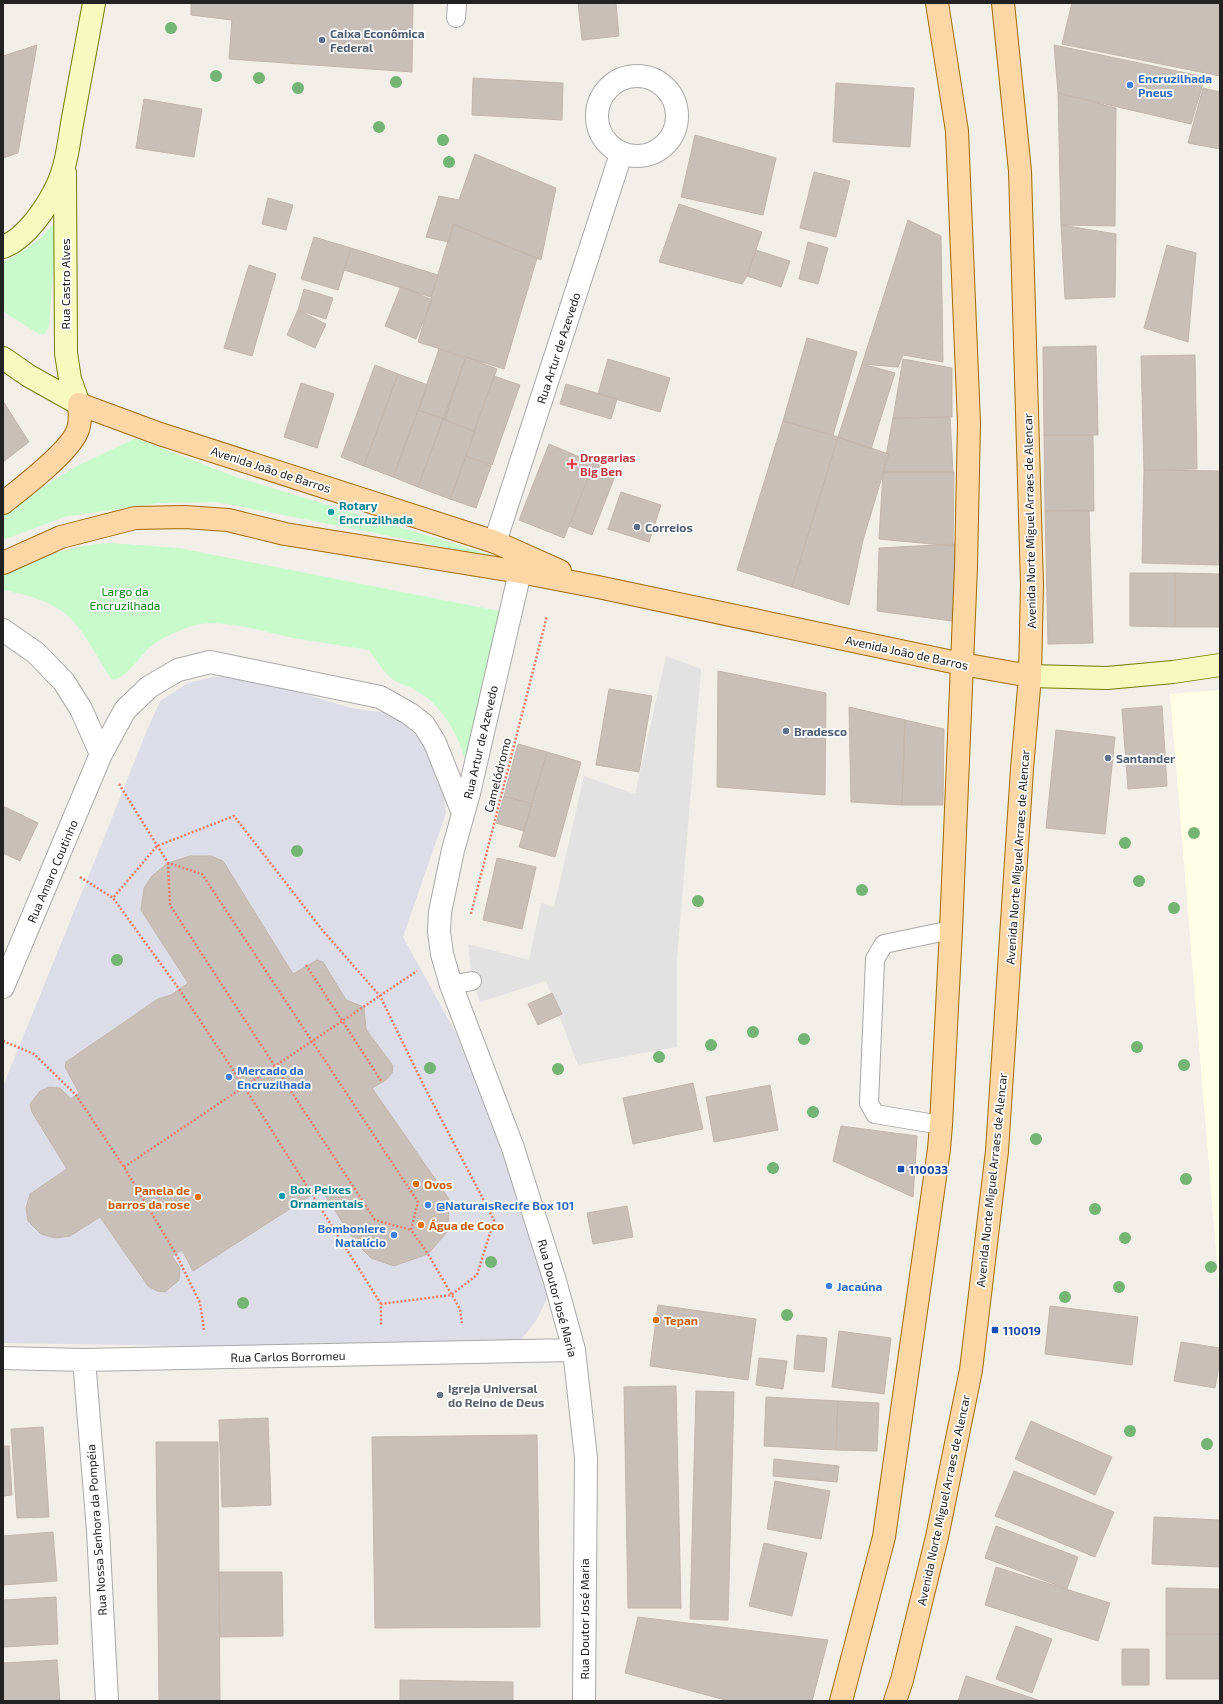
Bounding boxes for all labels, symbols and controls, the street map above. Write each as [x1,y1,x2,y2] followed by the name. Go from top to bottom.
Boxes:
[330,26,425,54] place label: Caixa Econômica Federal
[317,35,327,45] marker: Caixa Econômica Federal
[1138,71,1212,99] place label: Encruzilhada Pneus
[1125,80,1135,90] marker: Encruzilhada Pneus
[58,238,72,330] street label: Rua Castro Alves
[533,290,583,405] street label: Rua Artur de Azevedo
[1020,413,1038,629] street label: Avenida Norte Miguel Arraes de Alencar
[209,443,333,495] street label: Avenida João de Barros
[580,450,636,478] place label: Drogarias Big Ben
[567,459,577,469] marker: Drogarias Big Ben
[339,498,413,526] place label: Rotary Encruzilhada
[326,507,336,517] marker: Rotary Encruzilhada
[645,520,693,534] place label: Correios
[632,522,642,532] marker: Correios
[90,584,160,612] park label: Largo da Encruzilhada
[844,632,970,672] street label: Avenida João de Barros
[460,684,500,800] street label: Rua Artur de Azevedo
[794,724,847,738] place label: Bradesco
[781,726,791,736] marker: Bradesco
[481,736,513,814] street label: Camelódromo
[1003,749,1032,965] street label: Avenida Norte Miguel Arraes de Alencar
[1116,751,1175,765] place label: Santander
[1103,753,1113,763] marker: Santander
[24,817,80,925] street label: Rua Amaro Coutinho
[237,1063,311,1091] place label: Mercado da Encruzilhada
[224,1072,234,1082] marker: Mercado da Encruzilhada
[973,1072,1009,1288] street label: Avenida Norte Miguel Arraes de Alencar
[909,1162,948,1176] place label: 110033
[896,1164,906,1174] marker: 110033
[424,1177,452,1191] place label: Ovos
[411,1179,421,1189] marker: Ovos
[290,1182,363,1210] place label: Box Peixes Ornamentais
[108,1183,190,1211] place label: Panela de barros da rose
[277,1191,287,1201] marker: Box Peixes Ornamentais
[193,1192,203,1202] marker: Panela de barros da rose
[436,1198,574,1212] place label: @NaturaisRecife Box 101
[423,1200,433,1210] marker: @NaturaisRecife Box 101
[429,1218,504,1232] place label: Água de Coco
[416,1220,426,1230] marker: Água de Coco
[317,1221,386,1249] place label: Bomboniere Natalício
[389,1230,399,1240] marker: Bomboniere Natalício
[536,1238,580,1358] street label: Rua Doutor José Maria
[837,1279,883,1293] place label: Jacaúna
[824,1281,834,1291] marker: Jacaúna
[664,1313,698,1327] place label: Tepan
[651,1315,661,1325] marker: Tepan
[1003,1323,1041,1337] place label: 110019
[990,1325,1000,1335] marker: 110019
[230,1348,346,1364] street label: Rua Carlos Borromeu
[448,1381,544,1409] place label: Igreja Universal do Reino de Deus
[435,1390,445,1400] marker: Igreja Universal do Reino de Deus
[914,1393,972,1607] street label: Avenida Norte Miguel Arraes de Alencar
[83,1444,109,1616] street label: Rua Nossa Senhora da Pompéia
[577,1558,591,1680] street label: Rua Doutor José Maria

